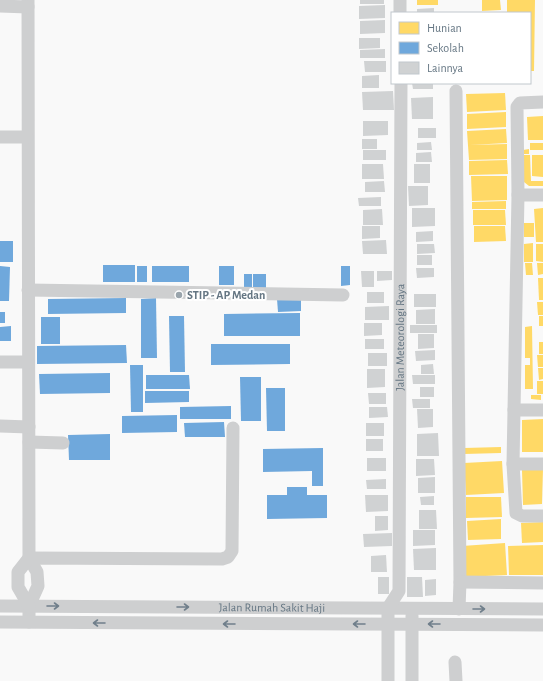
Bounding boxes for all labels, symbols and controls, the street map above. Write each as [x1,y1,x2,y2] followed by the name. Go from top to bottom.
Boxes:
[391,12,531,84] legend
[427,22,462,34] text: Hunian
[427,42,464,54] text: Sekolah
[427,62,463,75] text: Lainnya
[394,283,407,391] street label: Jalan Meteorologi Raya
[187,289,265,301] place label: STIP - AP Medan
[174,290,184,300] marker: STIP - AP Medan
[219,601,325,615] street label: Jalan Rumah Sakit Haji
[46,602,59,610] one-way arrow
[176,603,189,611] one-way arrow
[472,605,485,613] one-way arrow
[93,619,106,627] one-way arrow
[223,620,236,627] one-way arrow
[353,620,366,628] one-way arrow
[428,621,441,628] one-way arrow

